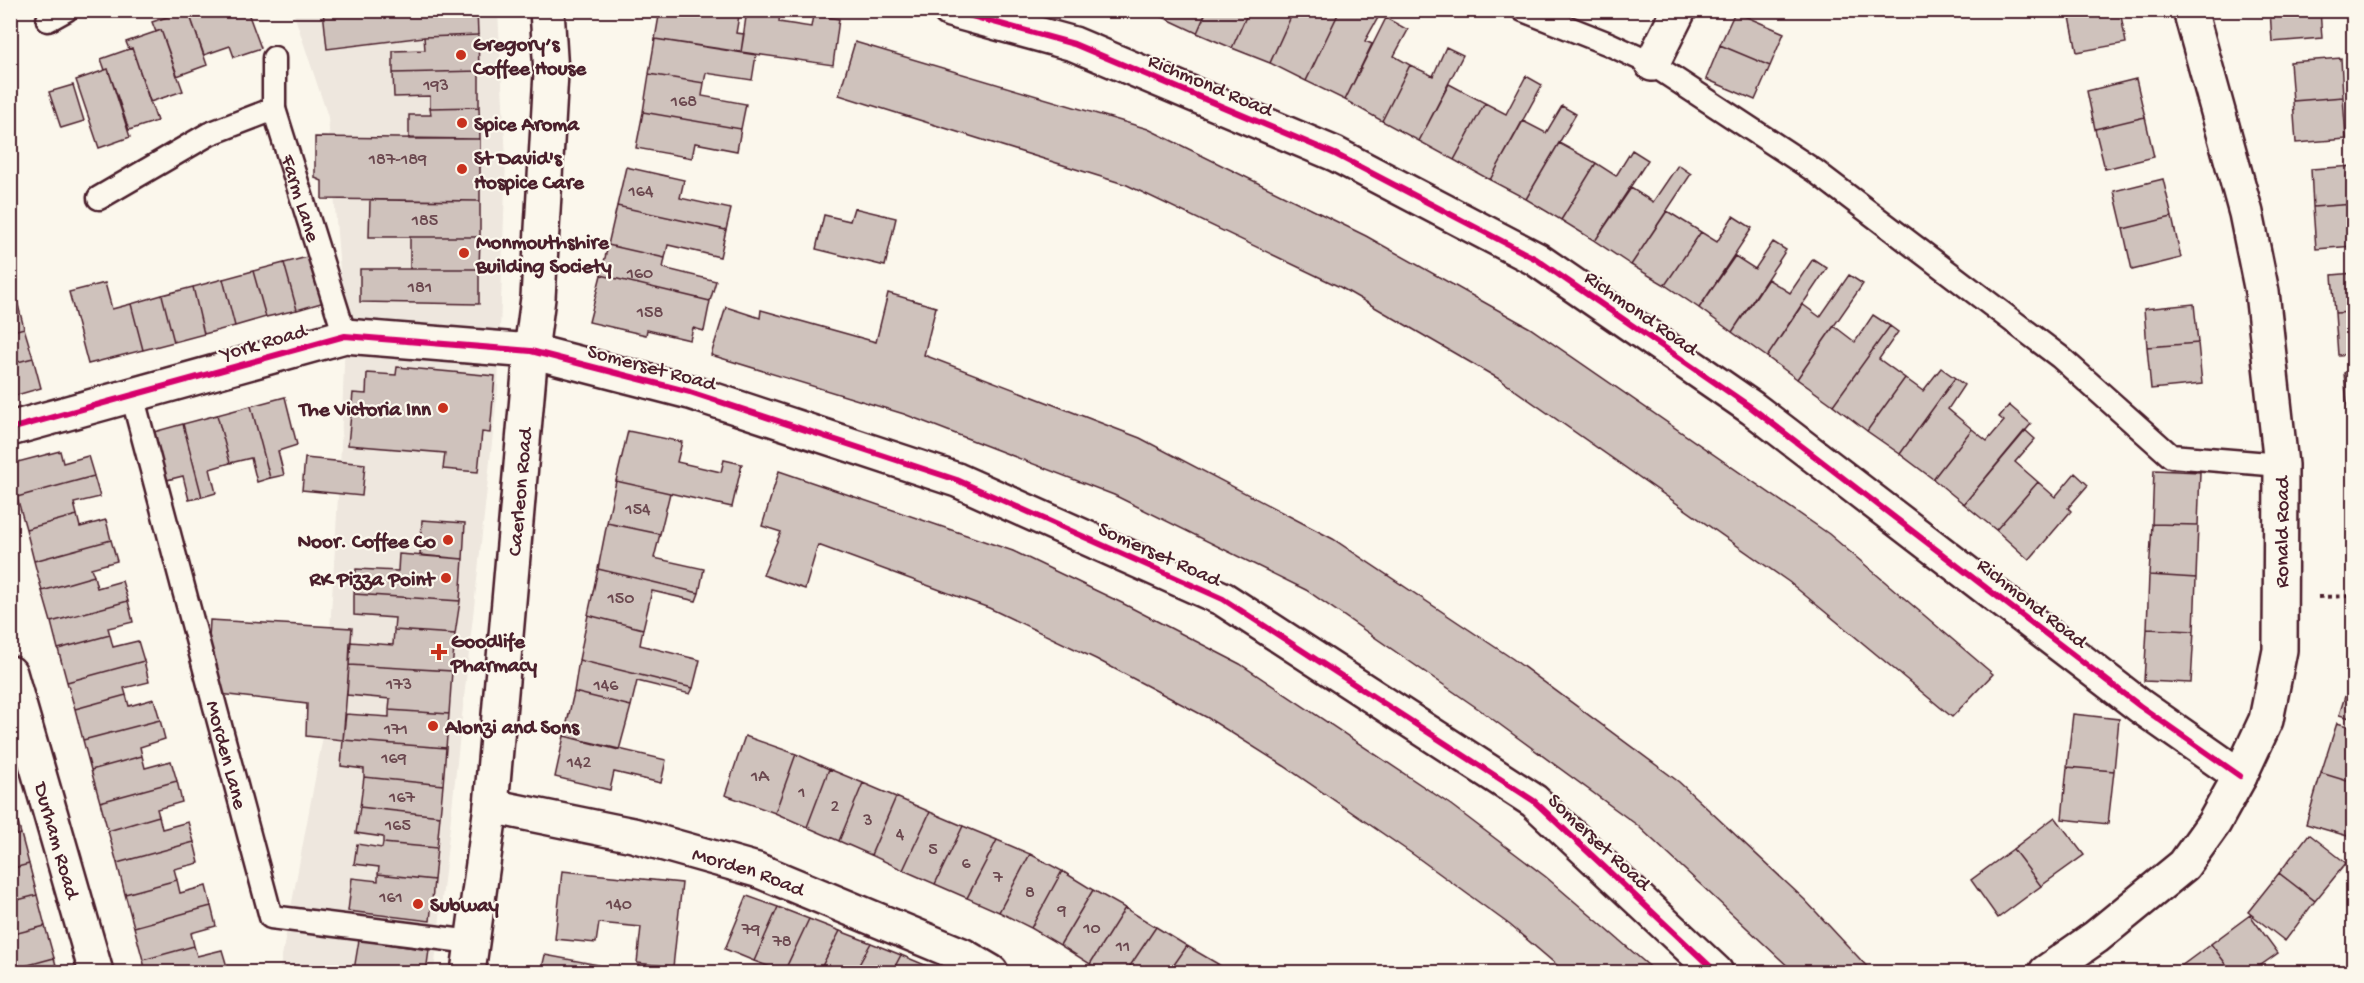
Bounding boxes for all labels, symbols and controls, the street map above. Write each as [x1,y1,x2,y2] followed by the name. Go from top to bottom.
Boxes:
[472,34,587,83] place label: Gregory’s Coffee House
[454,48,468,62] marker: Gregory’s Coffee House
[1144,50,1277,125] street label: Richmond Road
[422,76,449,97] house number: 193
[670,92,697,113] house number: 168
[474,114,580,139] place label: Spice Aroma
[455,116,469,130] marker: Spice Aroma
[474,148,585,197] place label: St David's Hospice Care
[368,150,427,171] house number: 187-189
[273,151,324,247] street label: Farm Lane
[455,162,469,176] marker: St David's Hospice Care
[628,182,654,203] house number: 164
[411,211,438,232] house number: 185
[475,232,612,281] place label: Monmouthshire Building Society
[457,246,471,260] marker: Monmouthshire Building Society
[626,264,653,285] house number: 160
[1578,267,1703,364] street label: Richmond Road
[407,278,432,299] house number: 181
[636,303,663,324] house number: 158
[216,320,311,369] street label: York Road
[584,340,720,399] street label: Somerset Road
[297,399,432,424] place label: The Victoria Inn
[436,401,450,415] marker: The Victoria Inn
[504,425,540,557] street label: Caerleon Road
[2271,475,2297,588] street label: Ronald Road
[624,500,651,521] house number: 154
[1093,518,1225,595] street label: Somerset Road
[297,531,436,556] place label: Noor. Coffee Co
[441,533,455,547] marker: Noor. Coffee Co
[1971,554,2092,657] street label: Richmond Road
[309,569,436,594] place label: RK Pizza Point
[439,571,453,585] marker: RK Pizza Point
[607,589,634,610] house number: 150
[450,631,538,680] place label: Goodlife Pharmacy
[432,645,446,659] marker: Goodlife Pharmacy
[385,675,412,696] house number: 173
[593,676,619,697] house number: 146
[198,698,251,813] street label: Morden Lane
[444,717,580,742] place label: Alonzi and Sons
[426,719,440,733] marker: Alonzi and Sons
[383,720,408,741] house number: 171
[380,749,407,770] house number: 169
[566,753,591,774] house number: 142
[750,767,770,788] house number: 1A
[26,778,84,904] street label: Durham Road
[797,783,806,804] house number: 1
[388,788,416,809] house number: 167
[1541,789,1656,899] street label: Somerset Road
[831,797,840,818] house number: 2
[862,811,873,832] house number: 3
[384,816,411,837] house number: 165
[896,825,905,846] house number: 4
[928,840,938,861] house number: 5
[689,843,809,905] street label: Morden Road
[961,854,971,875] house number: 6
[992,868,1003,889] house number: 7
[1025,883,1035,904] house number: 8
[378,888,403,909] house number: 161
[430,895,500,920] place label: Subway
[605,895,632,916] house number: 140
[411,897,425,911] marker: Subway
[1056,901,1067,922] house number: 9
[1082,919,1101,940] house number: 10
[741,920,760,941] house number: 79
[771,932,792,953] house number: 78
[1115,937,1130,958] house number: 11

